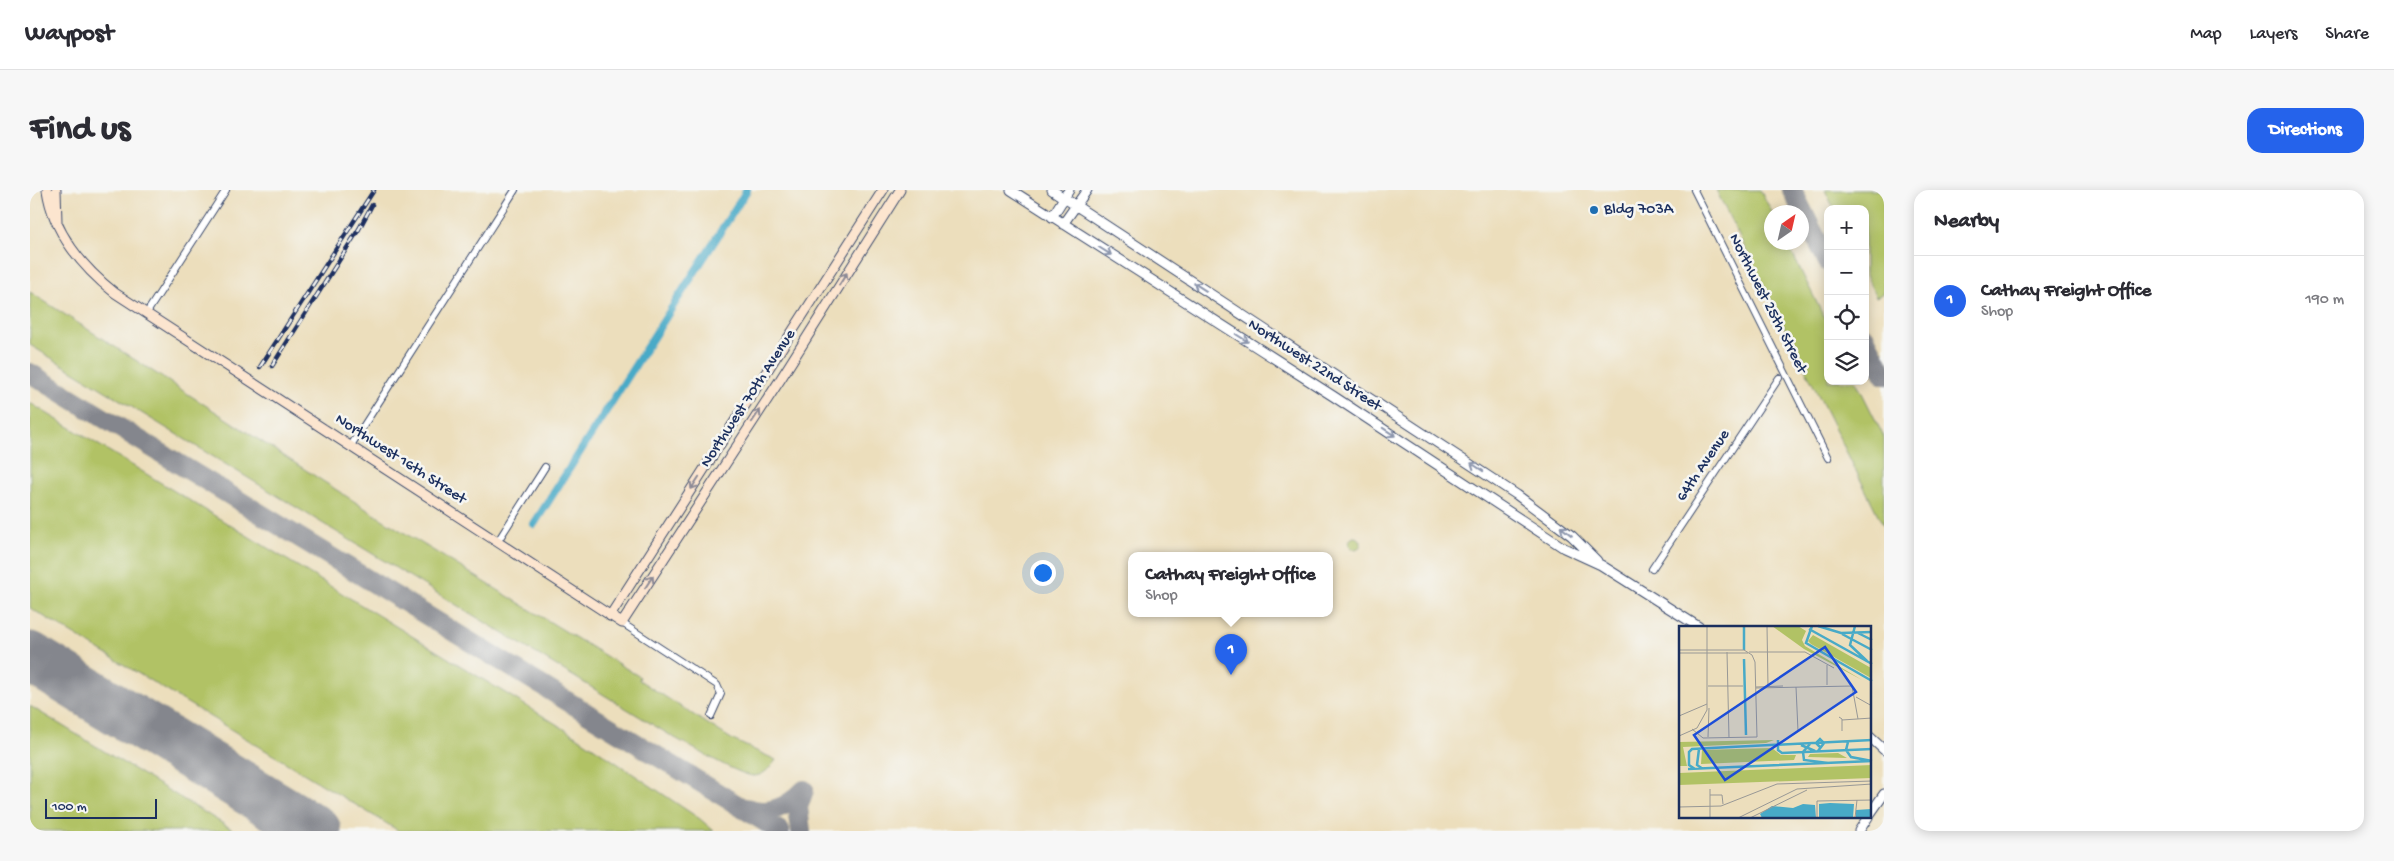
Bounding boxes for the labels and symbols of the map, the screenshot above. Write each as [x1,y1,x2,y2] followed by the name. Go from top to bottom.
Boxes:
[1603,201,1675,220] place label: Bldg 703A
[1588,204,1600,216] marker: Bldg 703A
[1764,205,1809,250] north arrow
[1724,231,1811,378] street label: Northwest 25th Street
[1097,246,1111,256] one-way arrow
[839,272,849,286] one-way arrow
[1193,281,1207,291] one-way arrow
[1244,316,1386,417] street label: Northwest 22nd Street
[697,326,801,472] street label: Northwest 70th Avenue
[1234,333,1248,343] one-way arrow
[751,409,761,423] one-way arrow
[331,410,470,510] street label: Northwest 16th Street
[1673,426,1735,506] street label: 64th Avenue
[1381,427,1395,437] one-way arrow
[1470,462,1484,472] one-way arrow
[689,476,699,490] one-way arrow
[1560,526,1573,537] one-way arrow
[1030,560,1056,586] your location
[644,575,654,589] one-way arrow
[1679,626,1872,818] inset map
[1215,634,1247,675] pin: 1
[45,796,158,819] scale bar

